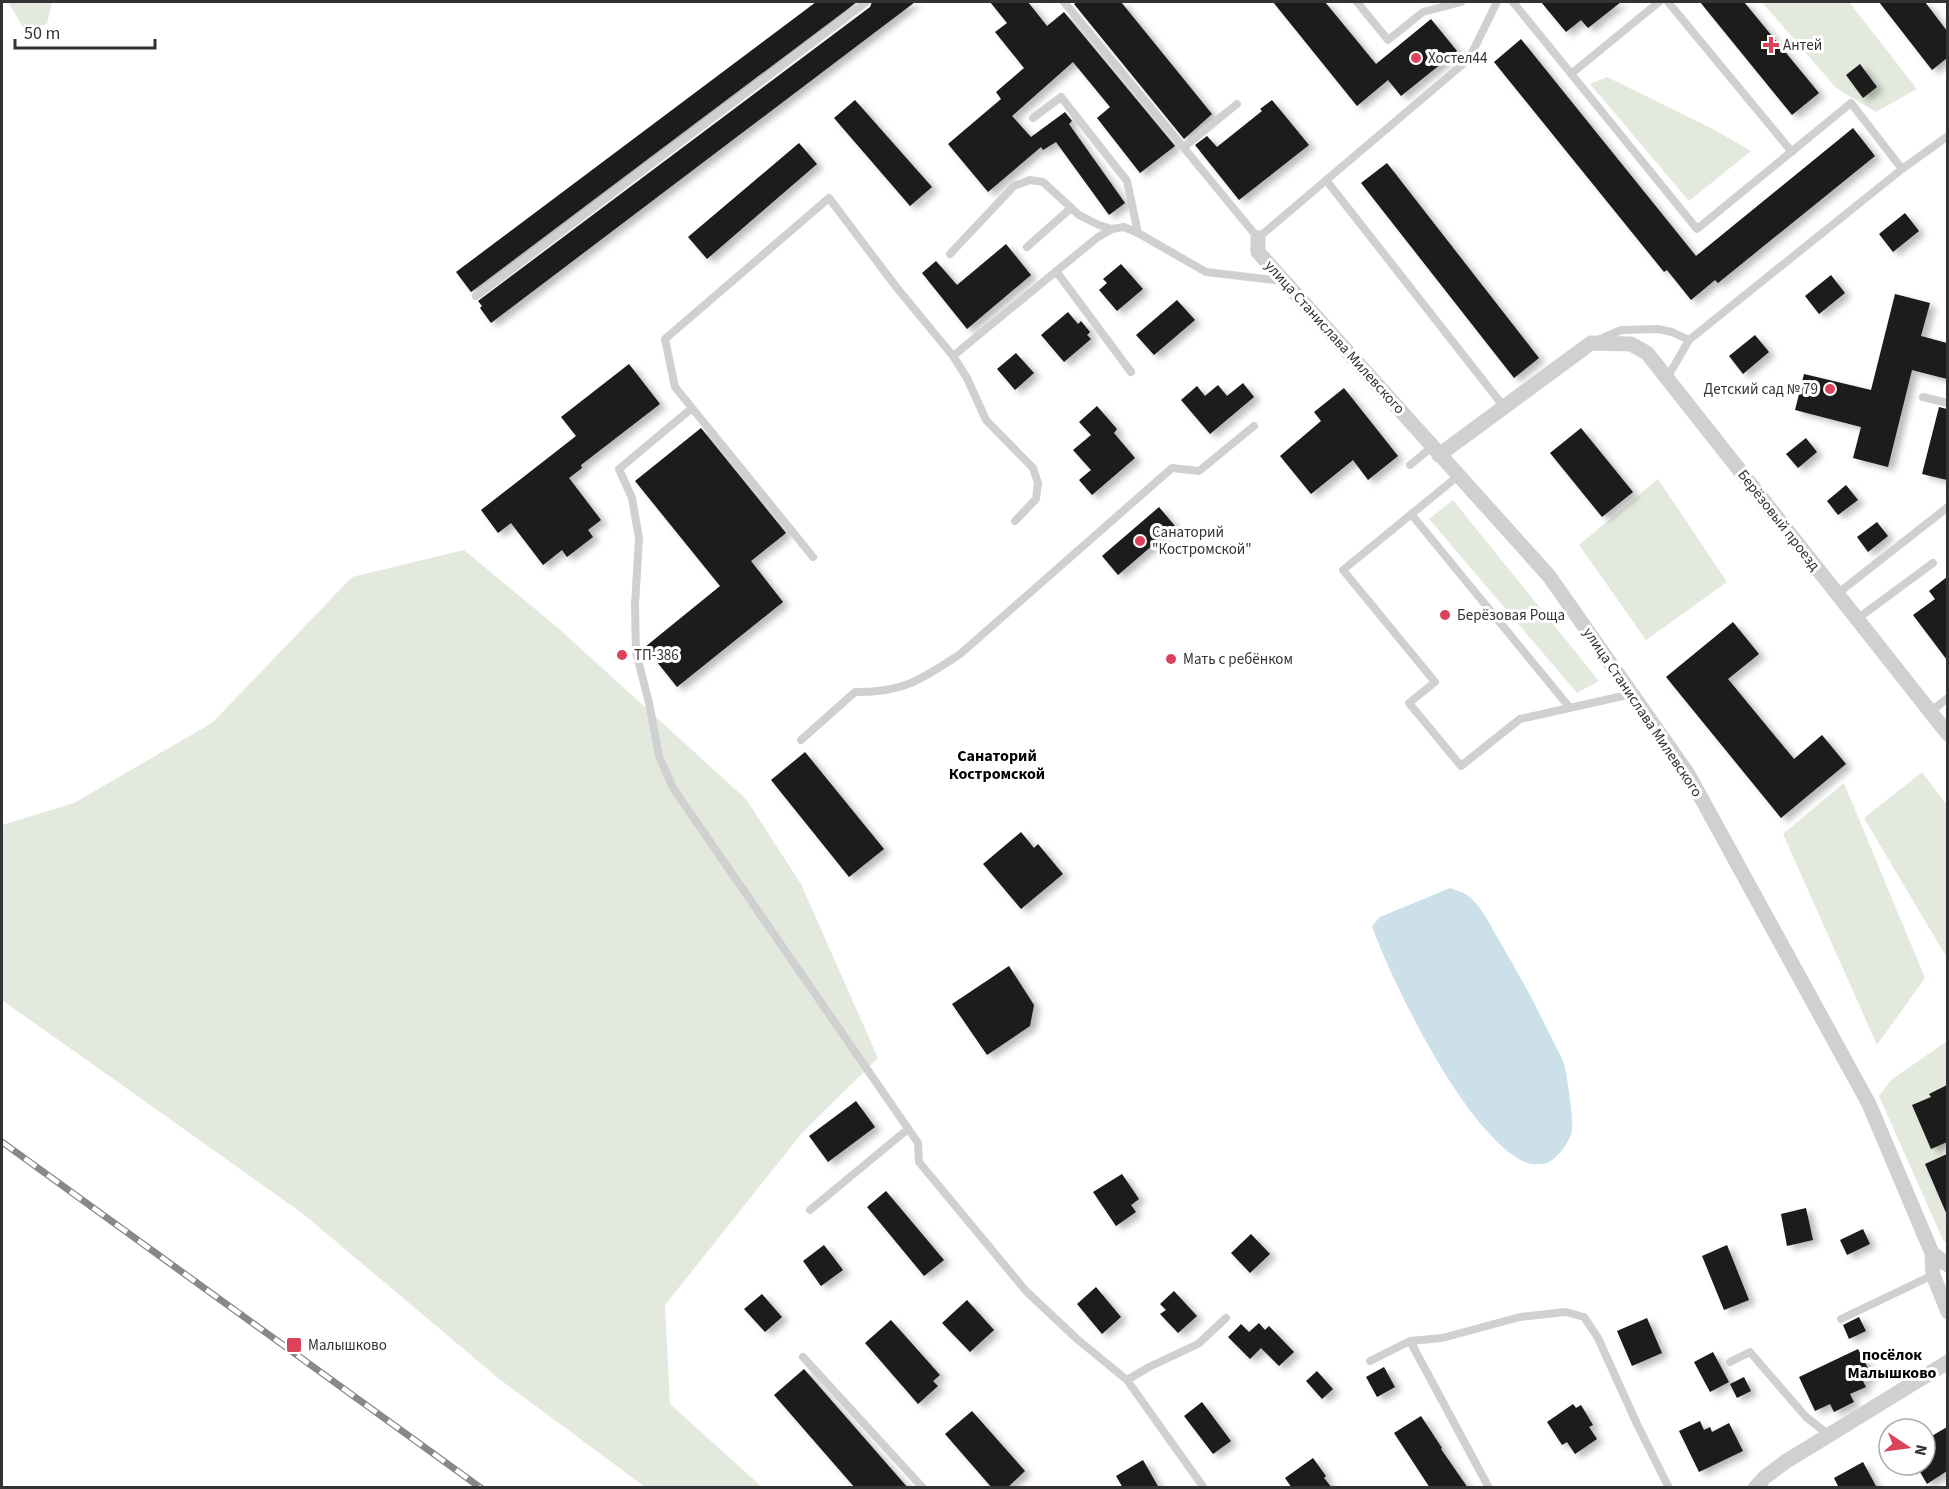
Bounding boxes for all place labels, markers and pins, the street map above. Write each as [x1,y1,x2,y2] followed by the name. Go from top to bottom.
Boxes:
[1783,35,1822,56] place label: Антей
[1764,38,1778,52] marker: Антей
[1428,48,1488,69] place label: Хостел44
[1409,51,1423,65] marker: Хостел44
[1704,379,1818,400] place label: Детский сад № 79
[1823,382,1837,396] marker: Детский сад № 79
[1152,522,1252,560] place label: Санаторий "Костромской"
[1133,534,1147,548] marker: Санаторий "Костромской"
[1457,605,1565,626] place label: Берёзовая Роща
[1438,608,1452,622] marker: Берёзовая Роща
[634,645,679,666] place label: ТП-386
[615,648,629,662] marker: ТП-386
[1183,649,1293,670] place label: Мать с ребёнком
[1164,652,1178,666] marker: Мать с ребёнком
[308,1335,387,1356] place label: Малышково
[285,1336,303,1354] marker: Малышково

